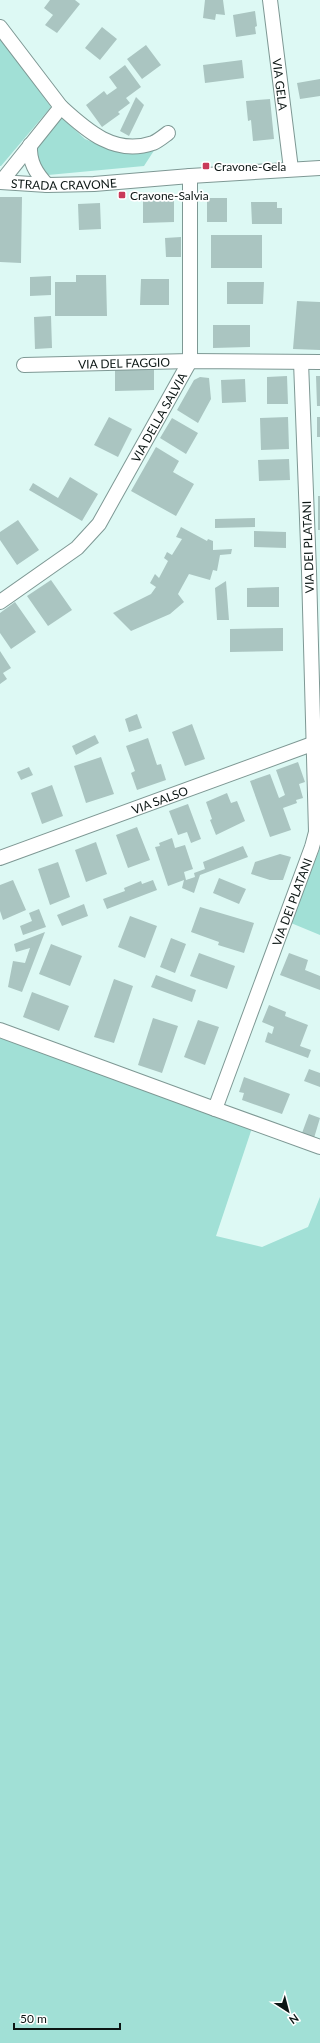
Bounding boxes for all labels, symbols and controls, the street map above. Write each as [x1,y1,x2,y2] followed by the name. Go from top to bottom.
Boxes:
[270,57,291,112] street label: VIA GELA
[214,159,286,174] place label: Cravone-Gela
[201,161,211,171] marker: Cravone-Gela
[11,175,117,193] street label: STRADA CRAVONE
[130,188,209,203] place label: Cravone-Salvia
[117,190,127,200] marker: Cravone-Salvia
[78,354,170,371] street label: VIA DEL FAGGIO
[128,369,190,465] street label: VIA DELLA SALVIA
[299,501,317,593] street label: VIA DEI PLATANI
[129,782,190,817] street label: VIA SALSO
[269,856,315,948] street label: VIA DEI PLATANI
[268,1991,308,2031] north arrow
[14,2005,120,2031] scale bar
[20,2011,47,2026] text: 50 m
[287,2012,301,2027] text: N

